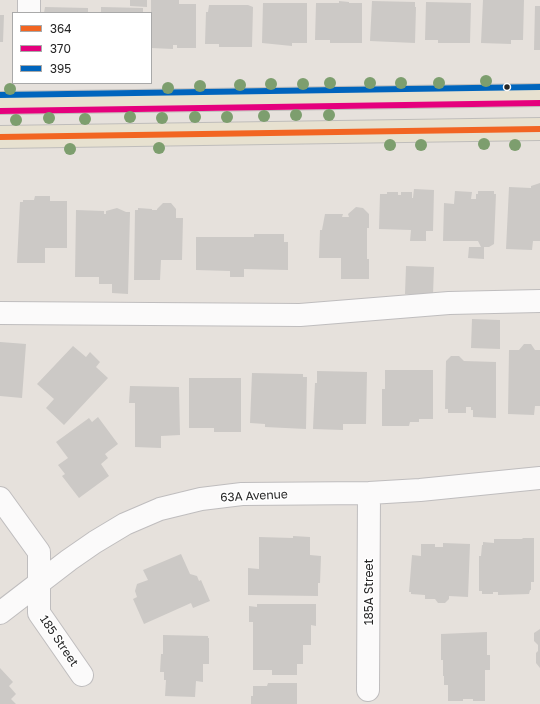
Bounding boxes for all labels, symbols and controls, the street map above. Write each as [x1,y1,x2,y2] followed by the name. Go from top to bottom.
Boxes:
[12,12,152,84] legend
[50,21,72,36] text: 364
[50,41,71,56] text: 370
[50,61,71,76] text: 395
[502,82,512,92] unlabelled marker
[220,487,288,505] street label: 63A Avenue
[362,559,376,625] street label: 185A Street
[37,613,81,669] street label: 185 Street

